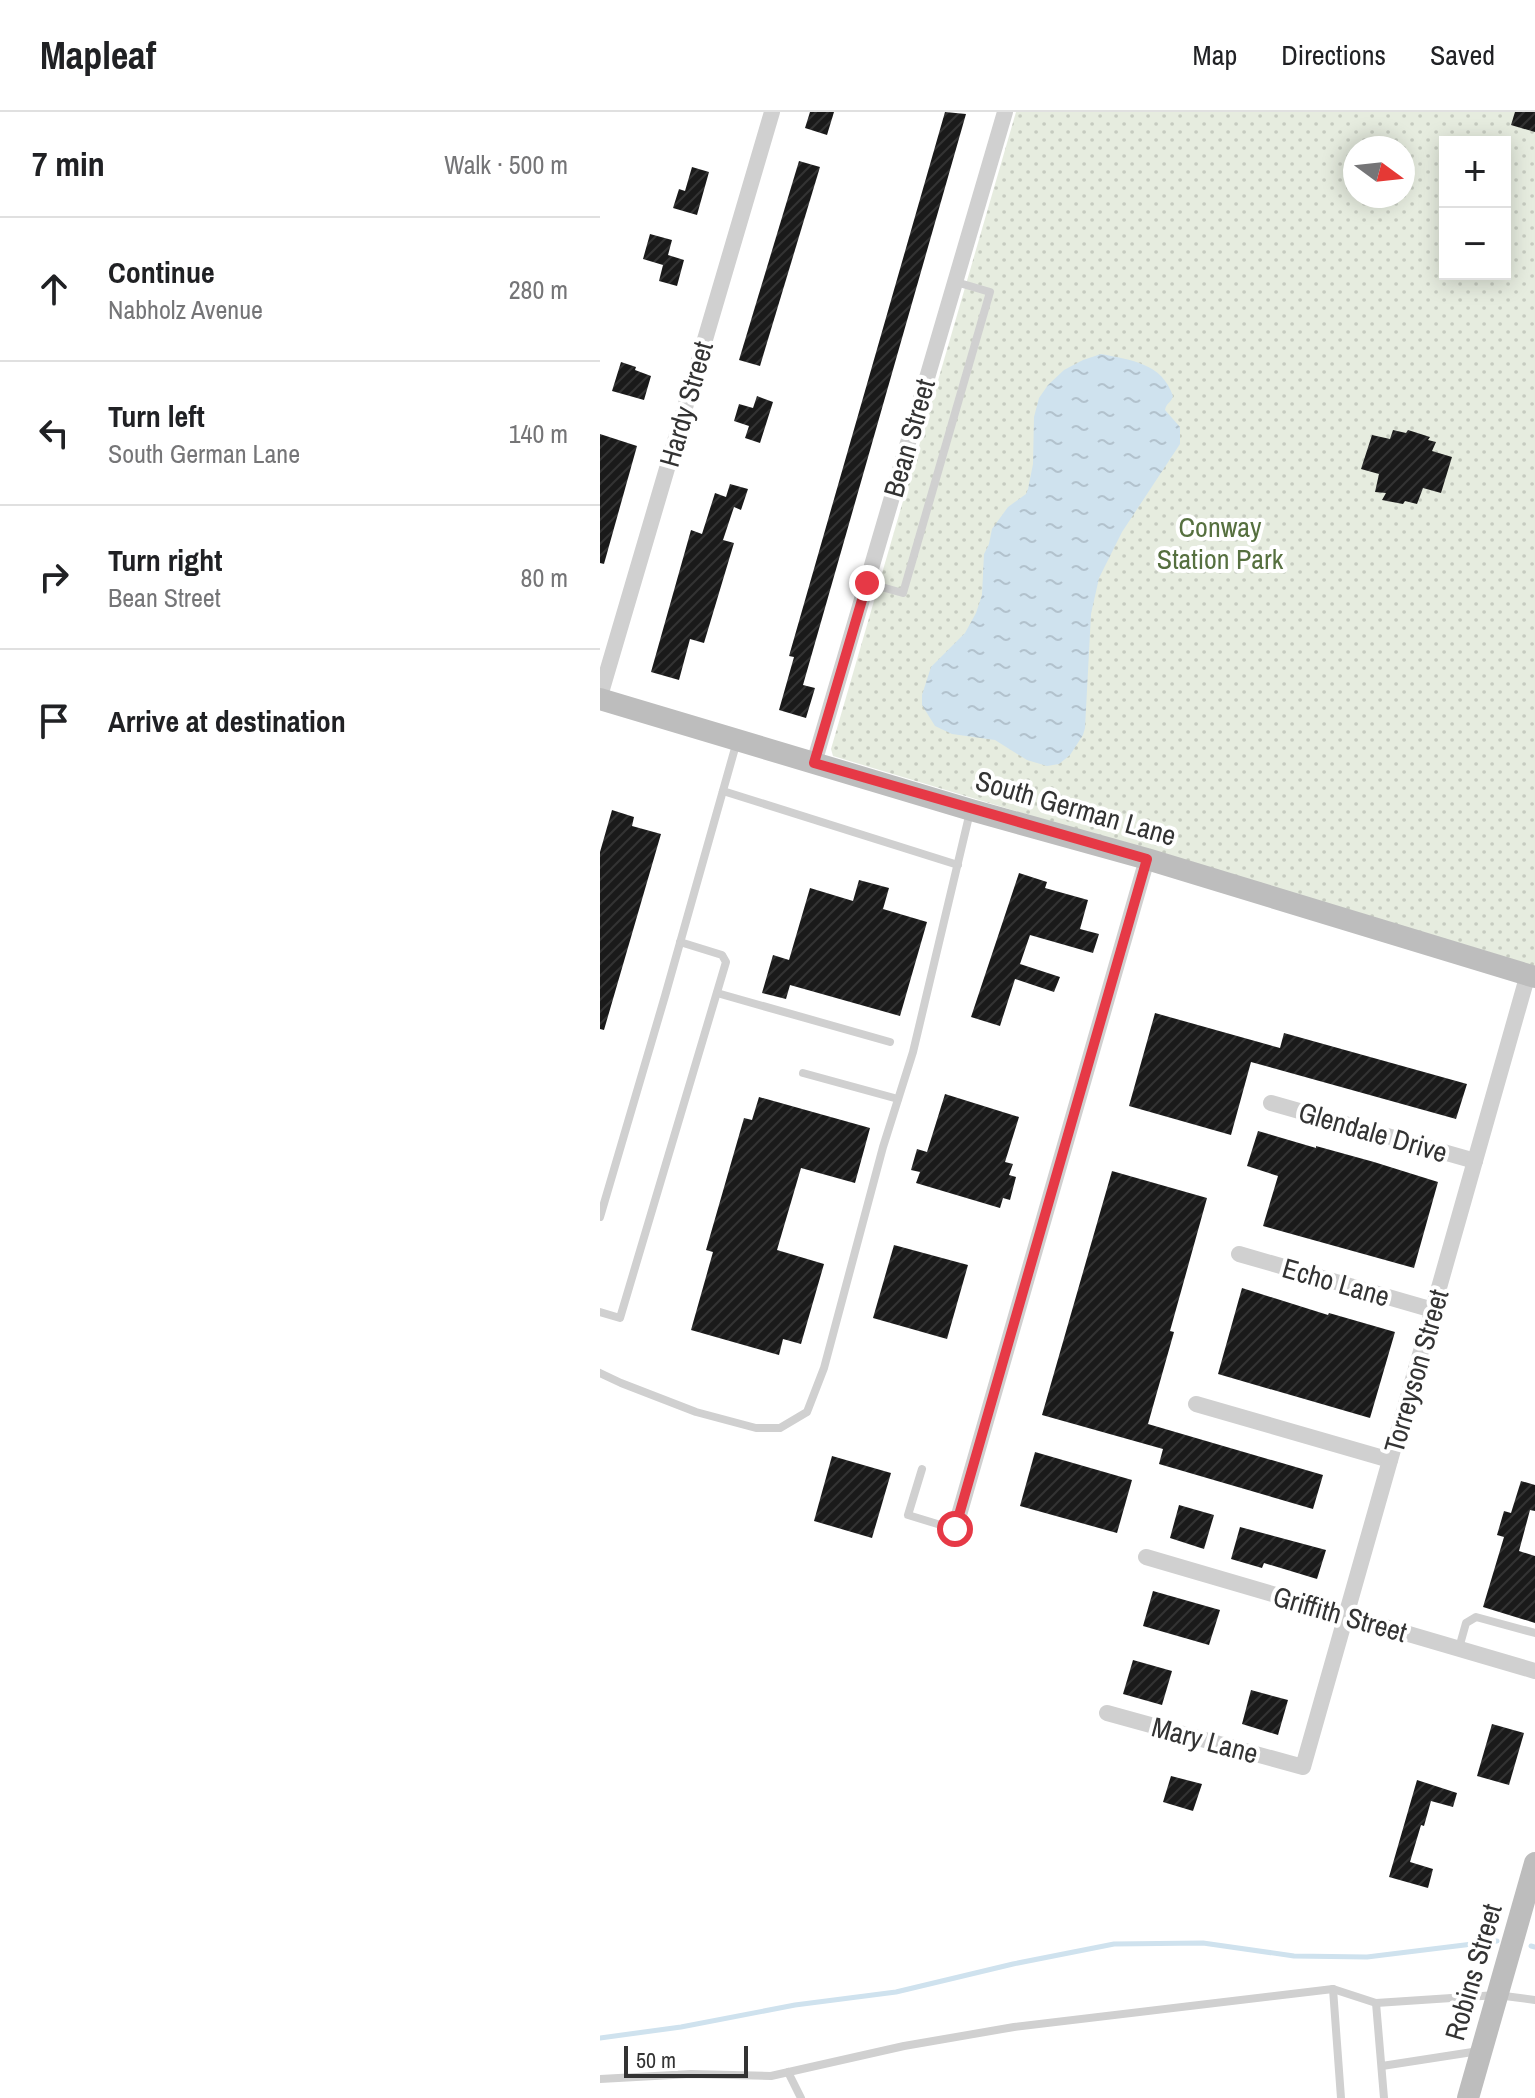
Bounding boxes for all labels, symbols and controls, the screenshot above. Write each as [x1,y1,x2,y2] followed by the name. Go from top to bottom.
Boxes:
[40,30,156,81] text: Mapleaf
[1193,36,1237,74] text: Map
[1281,36,1386,74] text: Directions
[1430,36,1495,74] text: Saved
[1343,136,1415,208] north arrow
[1439,136,1511,280] map controls
[1439,136,1511,208] button: +
[32,141,105,187] text: 7 min
[444,147,568,182] text: Walk · 500 m
[1439,208,1511,280] button: −
[108,252,215,292] text: Continue
[32,267,76,311] icon: ahead
[509,272,568,307] text: 280 m
[108,292,263,327] text: Nabholz Avenue
[650,337,722,471] street label: Hardy Street
[874,374,944,502] street label: Bean Street
[108,396,205,436] text: Turn left
[32,411,76,455] icon: left
[509,416,568,451] text: 140 m
[108,436,300,471] text: South German Lane
[1157,508,1284,578] park label: Conway Station Park
[108,540,222,580] text: Turn right
[32,555,76,599] icon: right
[521,560,568,595] text: 80 m
[849,565,885,601] route end
[108,580,221,615] text: Bean Street
[32,699,76,743] icon: arrive
[108,701,346,741] text: Arrive at destination
[971,761,1181,855] street label: South German Lane
[1294,1093,1452,1171] street label: Glendale Drive
[1278,1249,1394,1315] street label: Echo Lane
[1375,1285,1457,1457] street label: Torreyson Street
[937,1511,973,1547] route start
[1269,1577,1411,1651] street label: Griffith Street
[1148,1708,1262,1772] street label: Mary Lane
[1435,1899,1511,2045] street label: Robins Street
[624,2042,748,2078] scale bar
[636,2045,676,2075] text: 50 m

